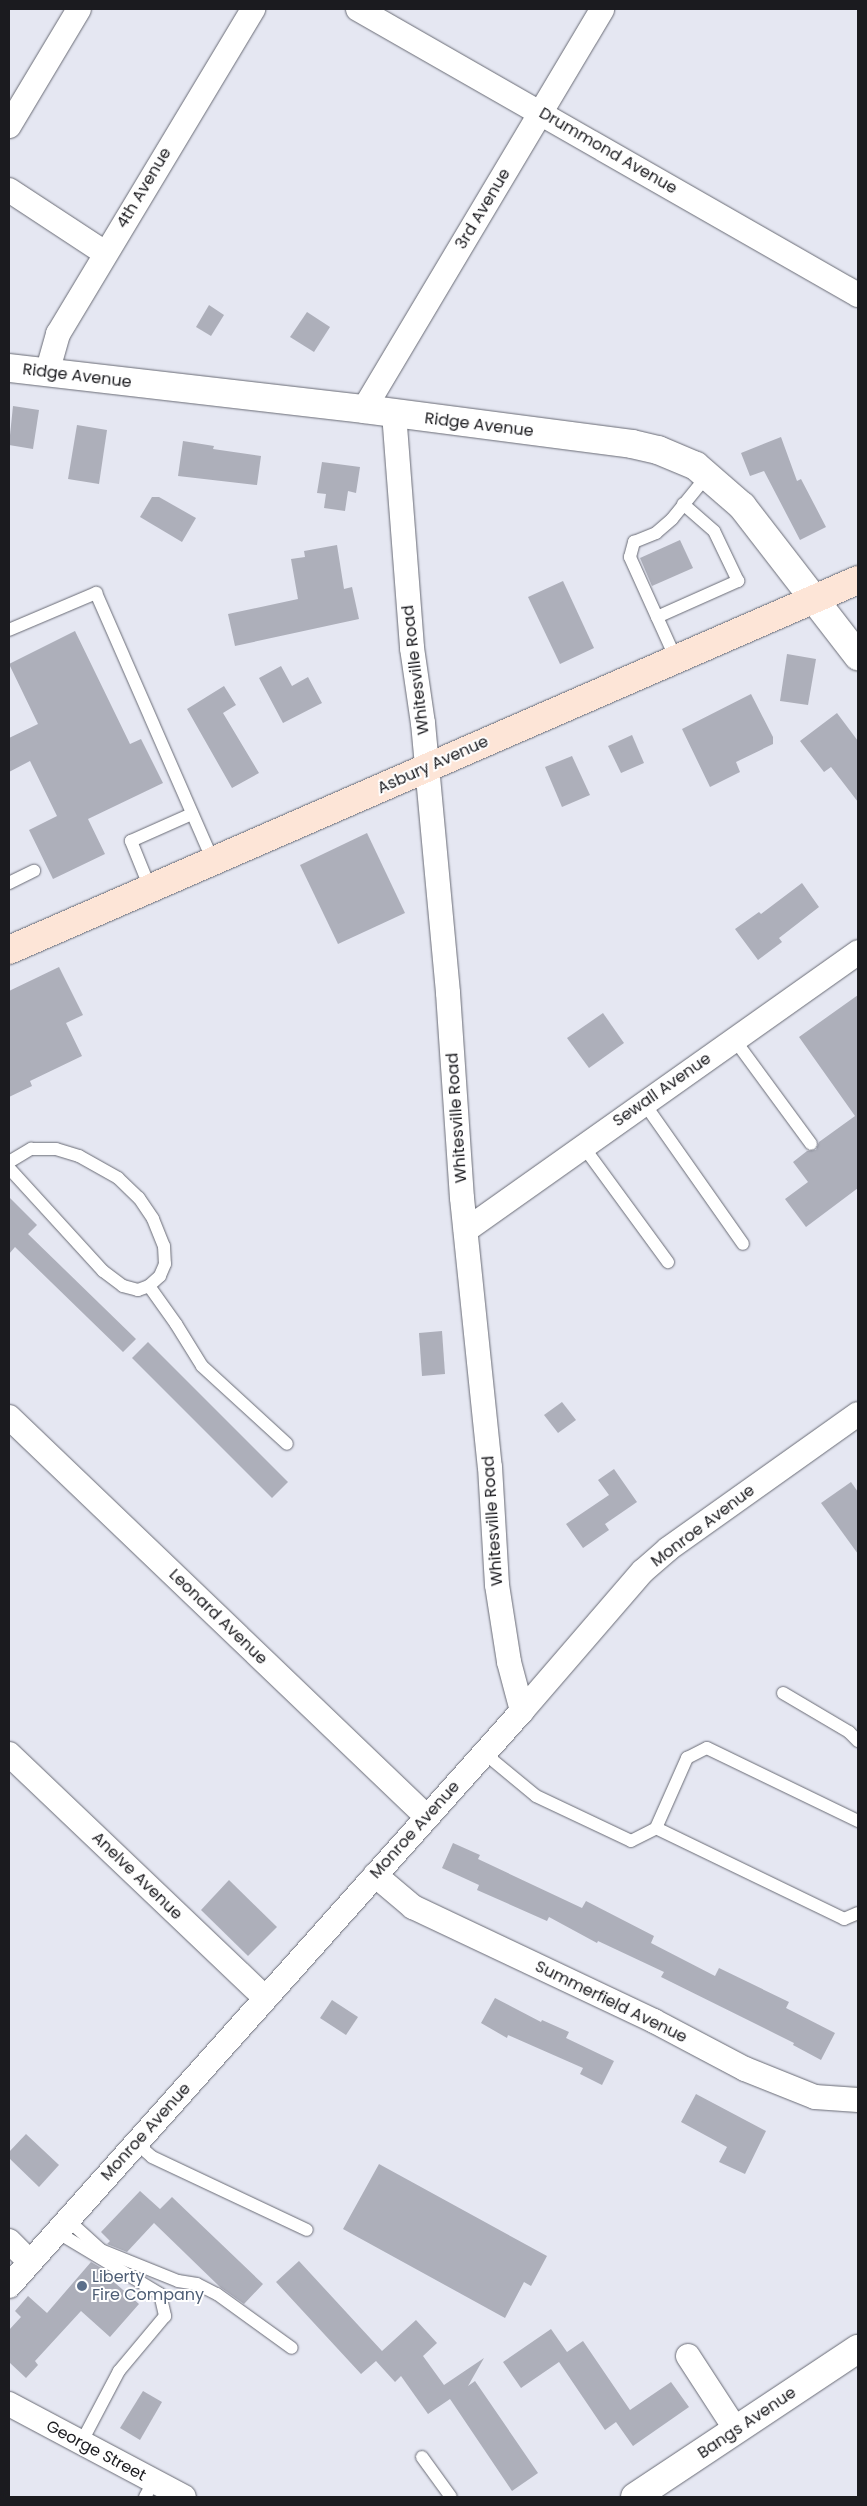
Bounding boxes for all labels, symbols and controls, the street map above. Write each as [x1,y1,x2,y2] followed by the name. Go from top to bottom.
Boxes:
[536,104,680,198] street label: Drummond Avenue
[112,144,176,232] street label: 4th Avenue
[451,165,515,253] street label: 3rd Avenue
[21,360,133,392] street label: Ridge Avenue
[423,409,535,441] street label: Ridge Avenue
[399,604,433,736] street label: Whitesville Road
[375,732,491,798] street label: Asbury Avenue
[609,1049,715,1131] street label: Sewall Avenue
[443,1052,471,1184] street label: Whitesville Road
[479,1455,507,1587] street label: Whitesville Road
[647,1481,759,1571] street label: Monroe Avenue
[165,1565,271,1669] street label: Leonard Avenue
[366,1777,464,1883] street label: Monroe Avenue
[88,1828,186,1924] street label: Anelve Avenue
[532,1957,690,2047] street label: Summerfield Avenue
[97,2079,195,2185] street label: Monroe Avenue
[92,2267,204,2305] place label: Liberty Fire Company
[76,2280,88,2292] marker: Liberty Fire Company
[694,2383,800,2463] street label: Bangs Avenue
[43,2417,149,2485] street label: George Street

